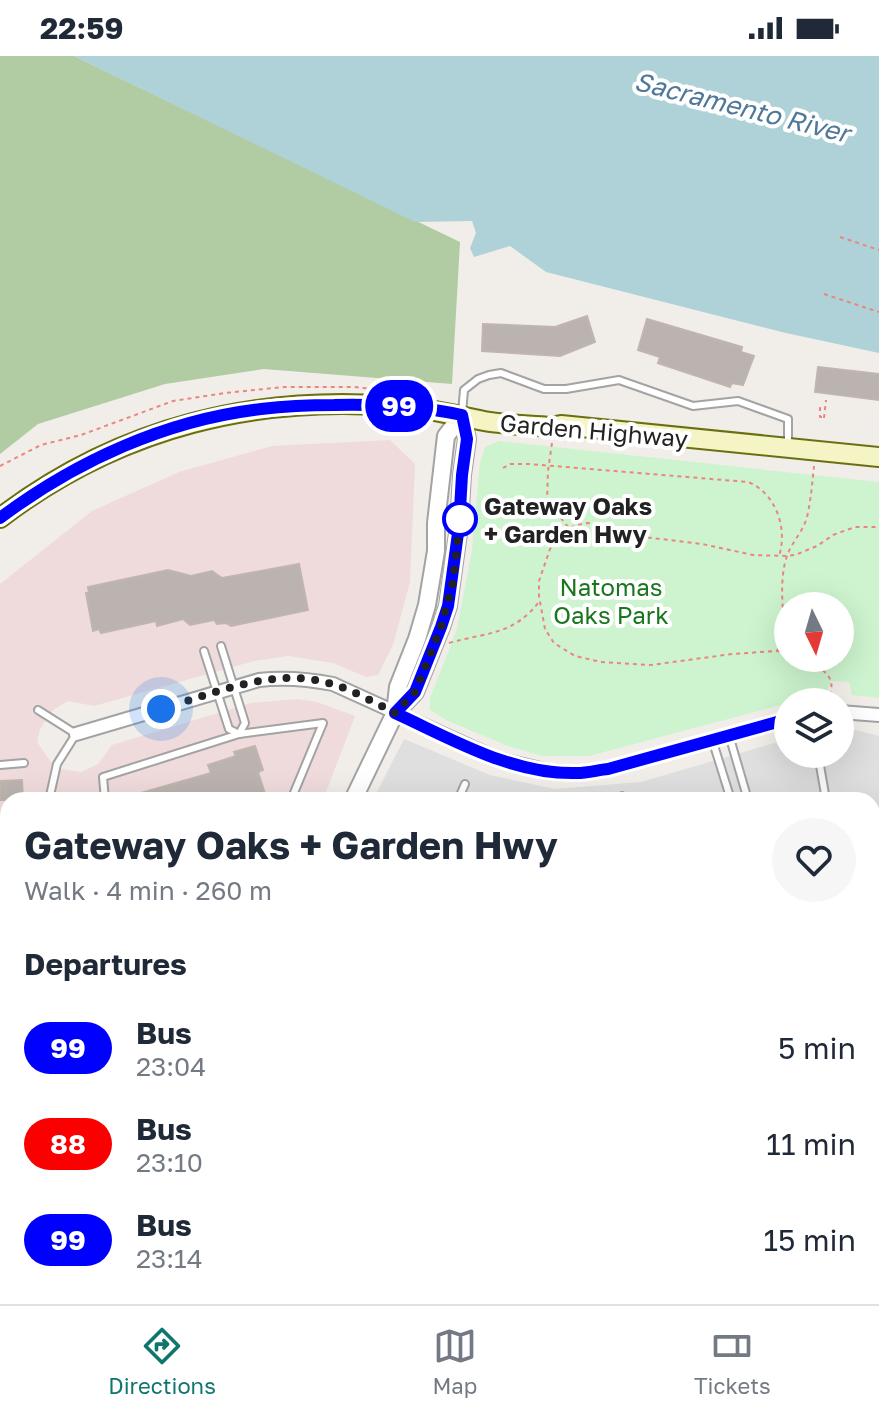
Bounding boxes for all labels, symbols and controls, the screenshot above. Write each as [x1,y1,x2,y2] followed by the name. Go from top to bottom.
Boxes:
[40,10,124,46] text: 22:59
[631,65,856,150] water label: Sacramento River
[363,380,435,432] line badge: 99
[381,389,417,422] text: 99
[499,407,689,453] street label: Garden Highway
[484,491,652,548] place label: Gateway Oaks + Garden Hwy
[443,502,477,536] marker: Gateway Oaks + Garden Hwy
[553,572,669,629] park label: Natomas Oaks Park
[774,592,854,672] north arrow
[774,592,854,768] map controls
[774,688,854,768] button: layers
[141,689,181,729] your location
[772,818,856,902] button: heart
[24,822,558,867] text: Gateway Oaks + Garden Hwy
[24,875,272,906] text: Walk · 4 min · 260 m
[24,946,187,982] text: Departures
[136,1015,192,1051] text: Bus
[778,1030,856,1066] text: 5 min
[50,1031,86,1064] text: 99
[136,1051,206,1082] text: 23:04
[136,1111,192,1147] text: Bus
[766,1126,856,1162] text: 11 min
[50,1127,86,1160] text: 88
[136,1147,203,1178] text: 23:10
[136,1207,192,1243] text: Bus
[764,1222,856,1258] text: 15 min
[50,1223,86,1256] text: 99
[136,1243,203,1274] text: 23:14
[108,1324,216,1399] tab: Directions
[432,1324,477,1399] tab: Map
[694,1324,771,1399] tab: Tickets

